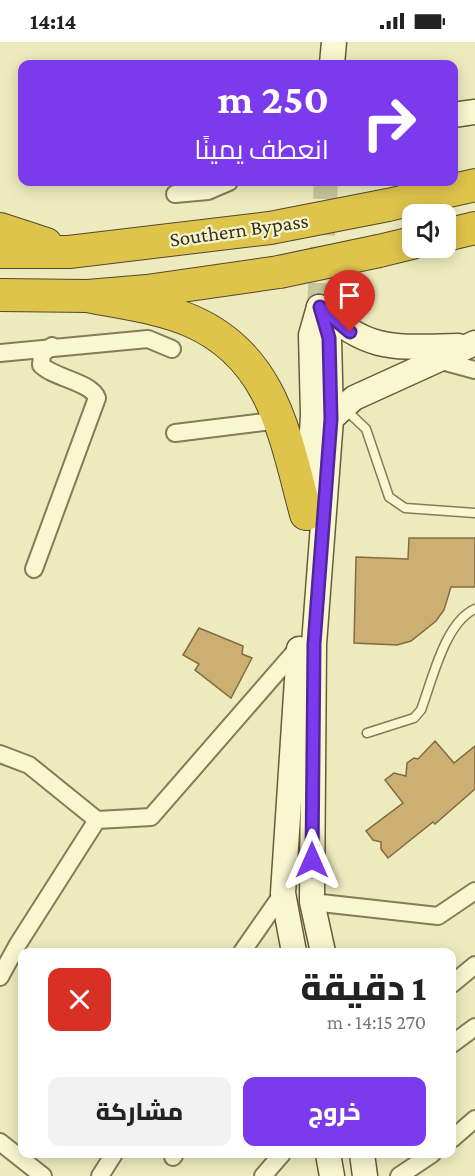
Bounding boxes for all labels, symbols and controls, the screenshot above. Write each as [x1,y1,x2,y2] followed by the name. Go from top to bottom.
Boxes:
[30,9,76,34] text: 14:14
[218,75,329,122] text: 250 m
[350,84,428,162] icon: right
[194,135,329,165] text: انعطف يمينًا
[402,204,456,258] map controls
[402,204,456,258] button: sound
[168,208,310,252] street label: Southern Bypass
[324,270,375,332] pin
[333,279,366,312] icon: arrive
[280,828,344,892] position arrow
[48,968,111,1031] button: close
[300,968,426,1008] text: 1 دقيقة
[327,1011,426,1033] text: 270 m · 14:15
[48,1077,231,1146] button: مشاركة
[243,1077,426,1146] button: خروج

